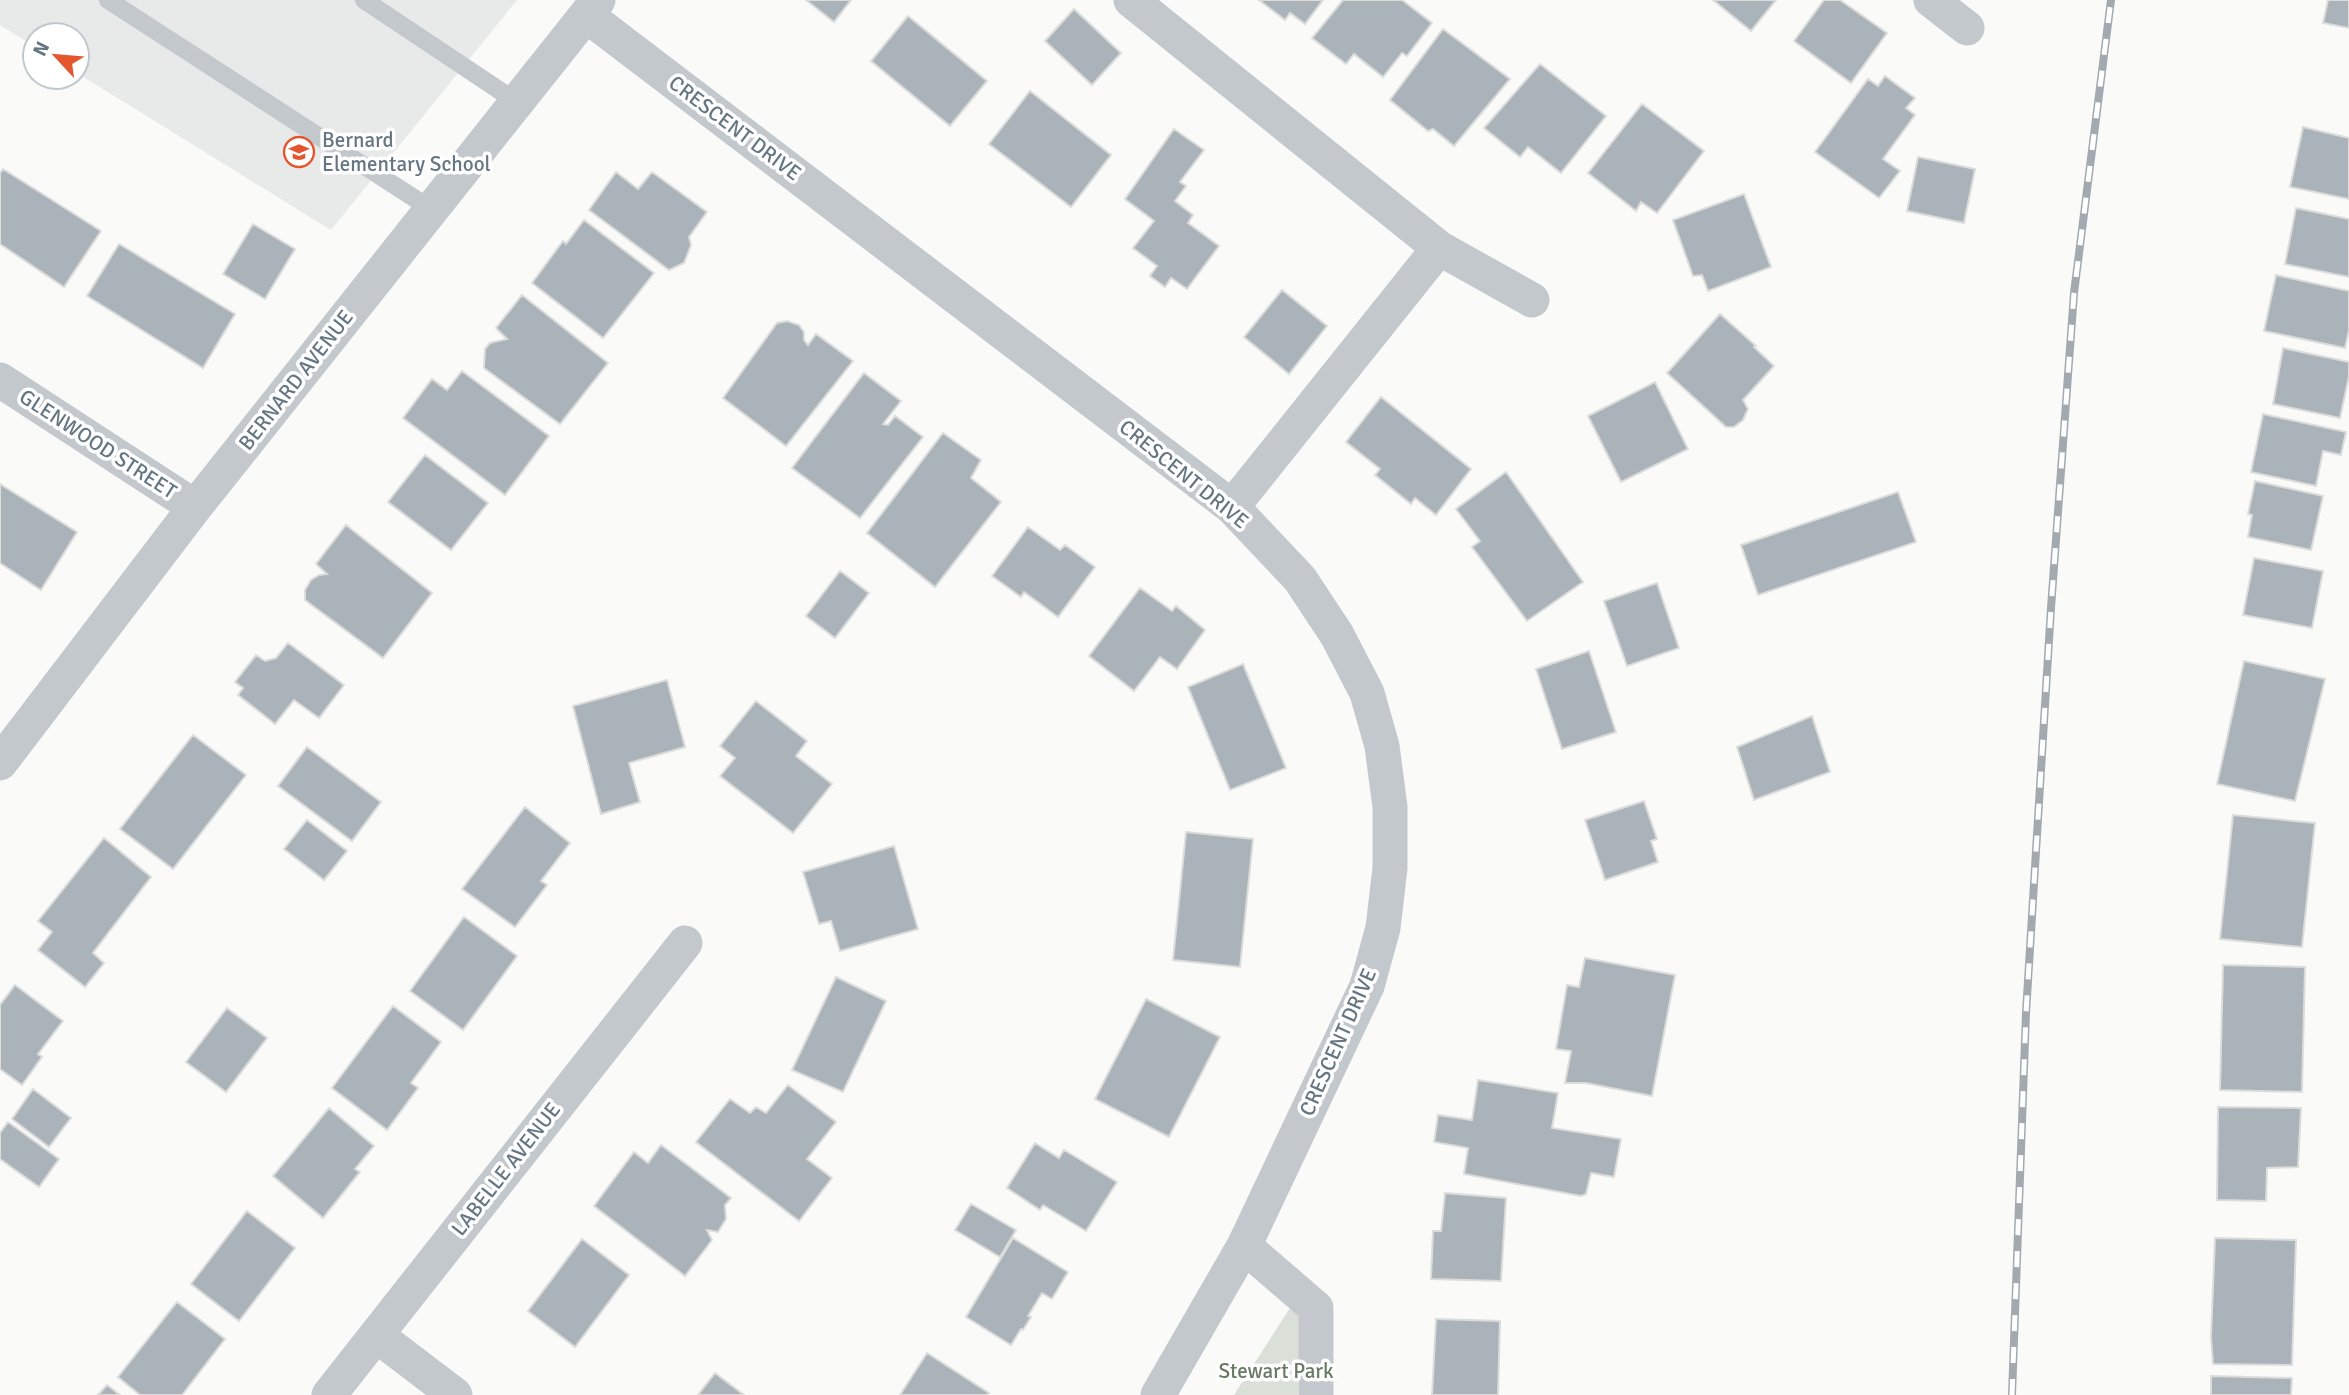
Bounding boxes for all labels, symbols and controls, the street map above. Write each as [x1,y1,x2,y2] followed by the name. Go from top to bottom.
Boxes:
[21,21,91,91] north arrow
[28,38,55,60] text: N
[664,70,806,186] street label: CRESCENT DRIVE
[322,127,491,177] place label: Bernard Elementary School
[282,135,316,169] school or university icon: Bernard Elementary School
[233,305,359,455] street label: BERNARD AVENUE
[15,384,182,505] street label: GLENWOOD STREET
[1114,414,1254,534] street label: CRESCENT DRIVE
[1294,964,1382,1120] street label: CRESCENT DRIVE
[446,1097,566,1241] street label: LABELLE AVENUE
[1218,1358,1334,1384] park label: Stewart Park

